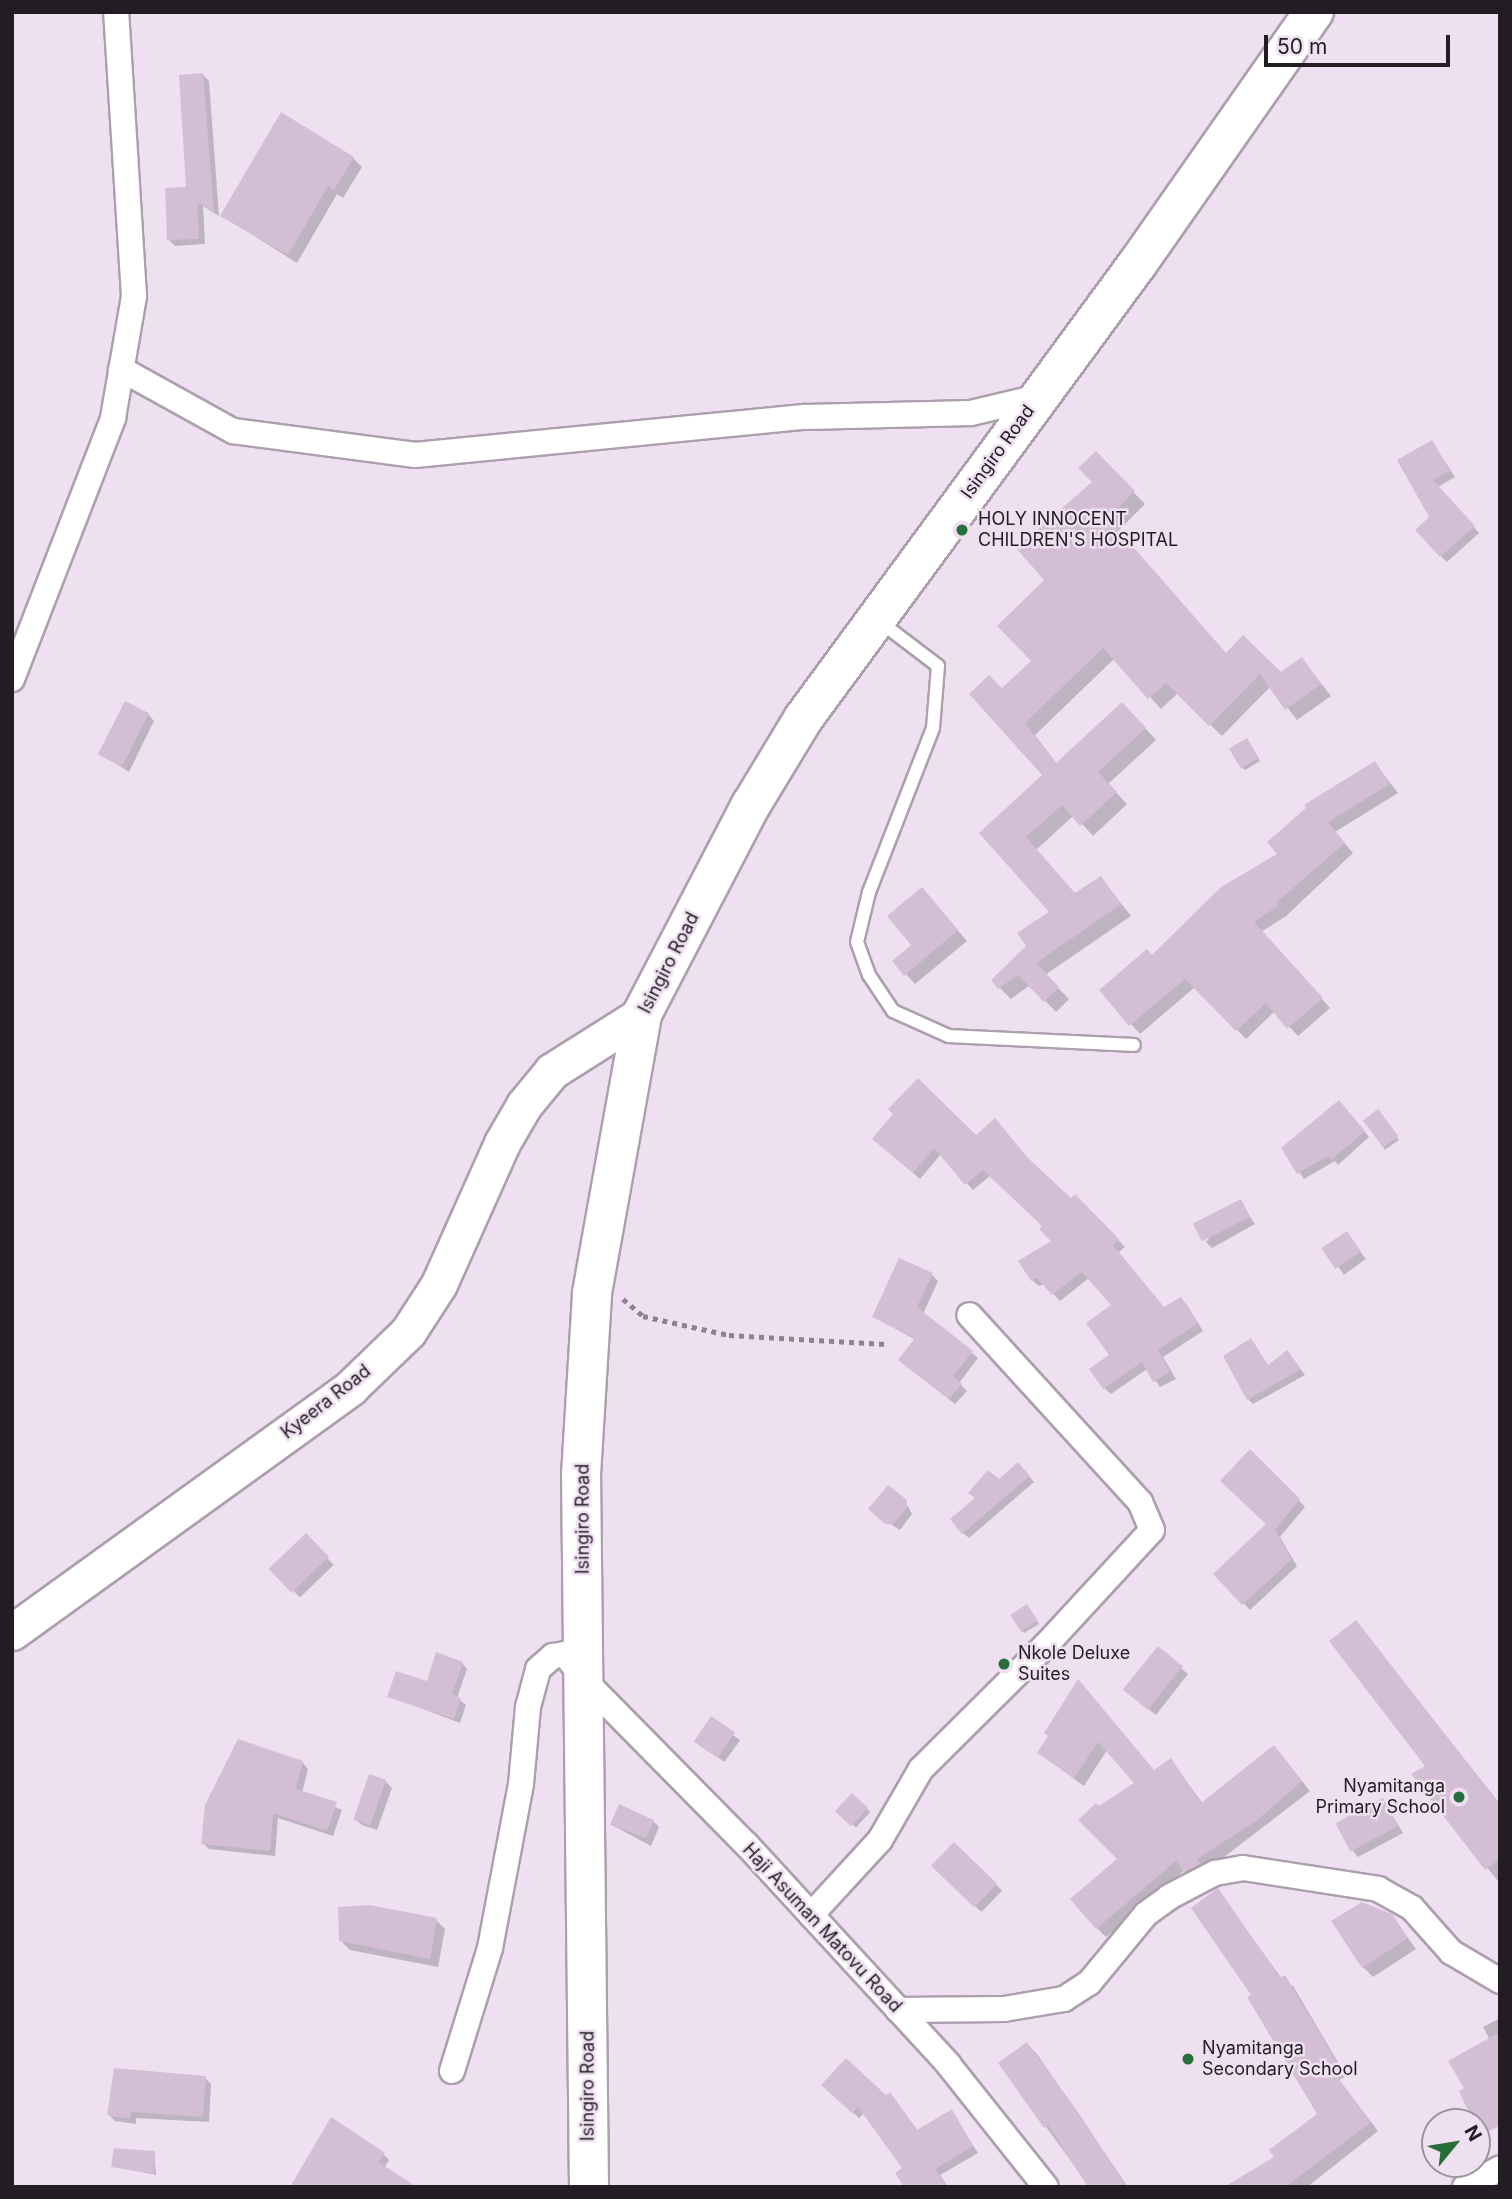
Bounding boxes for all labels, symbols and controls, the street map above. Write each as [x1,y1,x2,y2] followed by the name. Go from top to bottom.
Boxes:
[1267,21,1452,65] scale bar
[1277,34,1327,59] text: 50 m
[957,401,1039,503] street label: Isingiro Road
[978,509,1178,552] place label: HOLY INNOCENT CHILDREN'S HOSPITAL
[952,520,972,540] marker: HOLY INNOCENT CHILDREN'S HOSPITAL
[634,909,704,1017] street label: Isingiro Road
[277,1360,375,1444] street label: Kyeera Road
[572,1464,594,1574] street label: Isingiro Road
[1018,1643,1130,1686] place label: Nkole Deluxe Suites
[996,1656,1012,1672] marker: Nkole Deluxe Suites
[1316,1776,1445,1818] place label: Nyamitanga Primary School
[1451,1789,1467,1805] marker: Nyamitanga Primary School
[738,1839,906,2017] street label: Haji Asuman Matovu Road
[577,2031,599,2141] street label: Isingiro Road
[1202,2038,1358,2080] place label: Nyamitanga Secondary School
[1180,2051,1196,2067] marker: Nyamitanga Secondary School
[1421,2108,1491,2178] north arrow
[1459,2121,1486,2145] text: N

